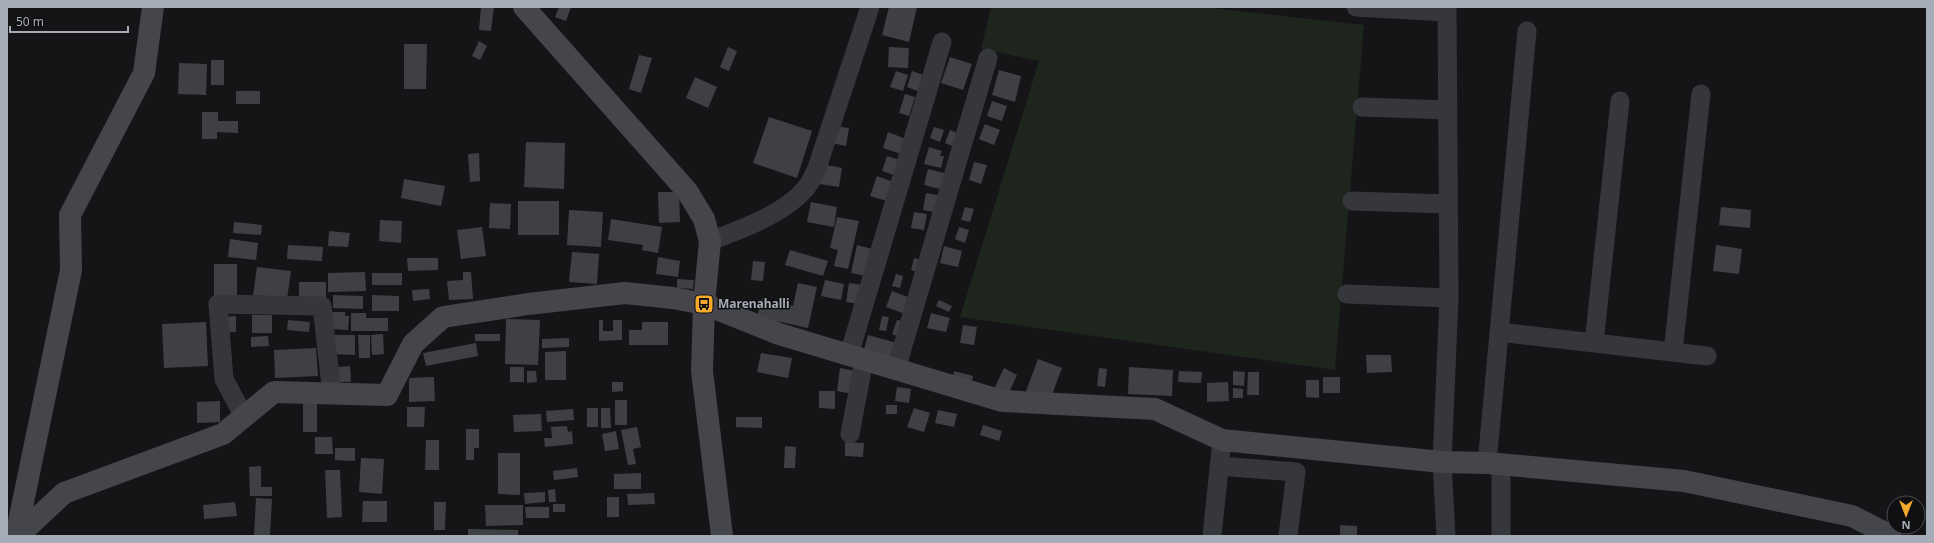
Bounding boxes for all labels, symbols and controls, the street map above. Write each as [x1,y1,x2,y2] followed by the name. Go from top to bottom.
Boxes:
[10,8,128,34] scale bar
[16,13,44,30] text: 50 m
[693,293,715,315] bus stop icon: Marenahalli
[718,295,790,312] place label: Marenahalli
[1886,495,1926,535] north arrow
[1902,518,1910,533] text: N

